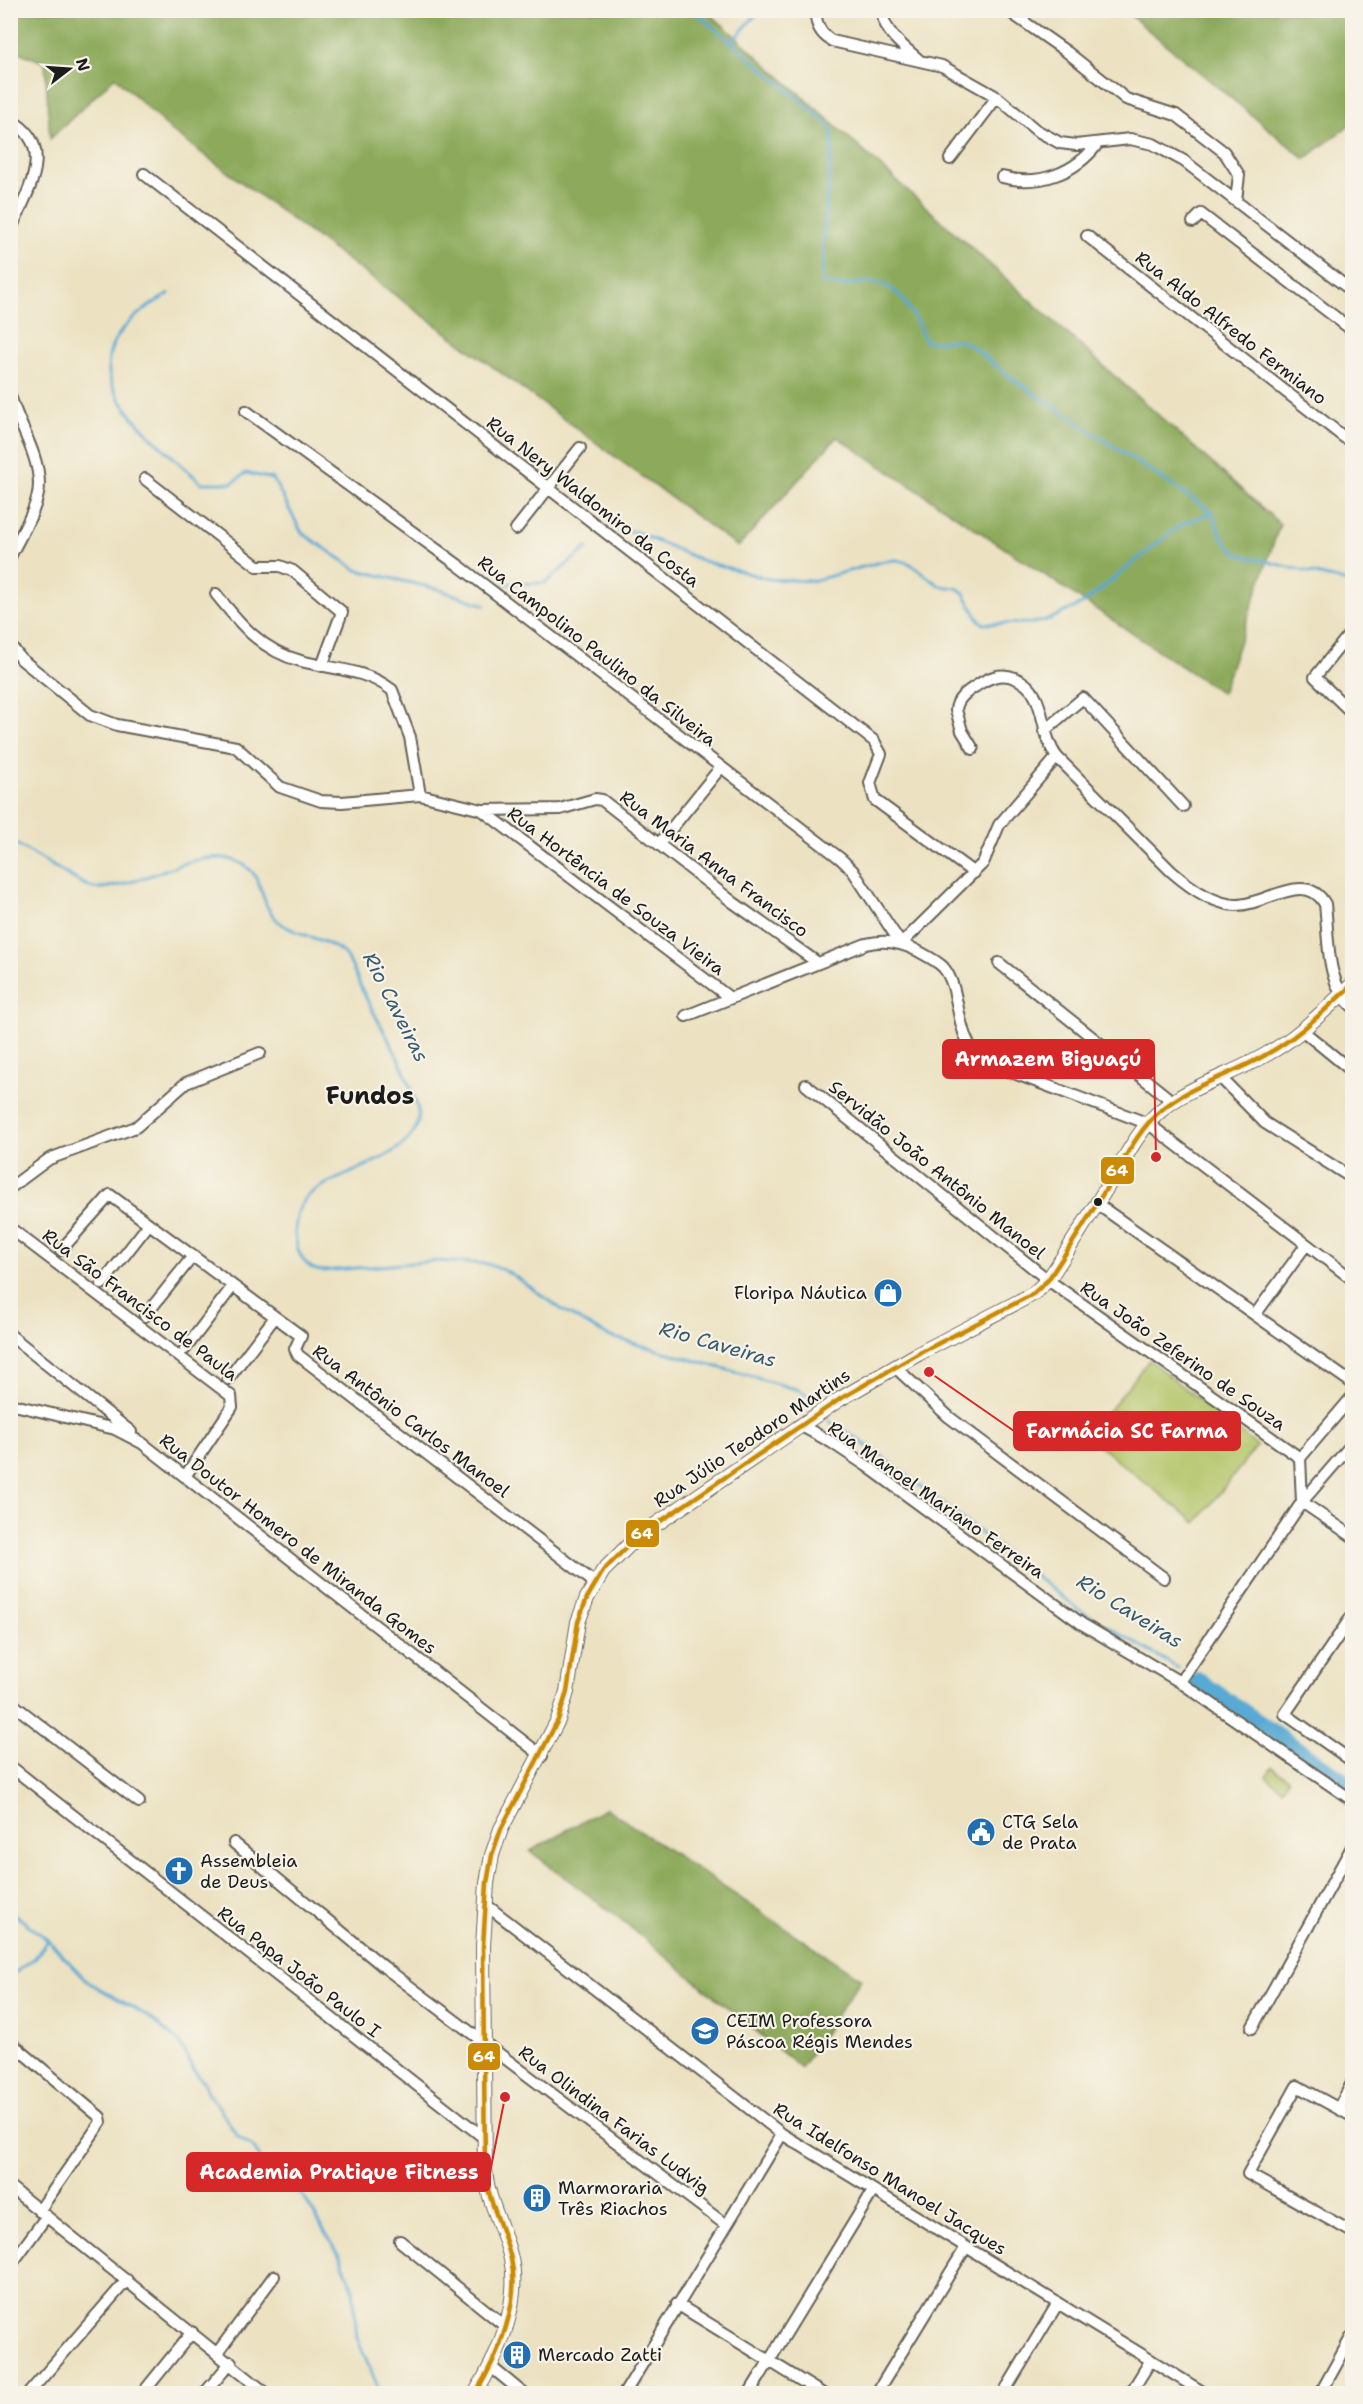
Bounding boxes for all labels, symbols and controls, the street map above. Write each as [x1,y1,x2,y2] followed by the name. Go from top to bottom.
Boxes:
[39,39,99,99] north arrow
[71,56,95,74] text: N
[1130,246,1332,410] street label: Rua Aldo Alfredo Fermiano
[481,411,705,593] street label: Rua Nery Waldomiro da Costa
[473,550,721,752] street label: Rua Campolino Paulino da Silveira
[615,785,813,943] street label: Rua Maria Anna Francisco
[502,801,730,981] street label: Rua Hortência de Souza Vieira
[357,948,435,1066] water label: Rio Caveiras
[943,1040,1154,1078] callout: Armazem Biguaçú
[955,1046,1141,1072] text: Armazem Biguaçú
[824,1075,1051,1265] street label: Servidão João Antônio Manoel
[326,1080,414,1112] district label: Fundos
[1100,1156,1135,1185] line badge: 64
[1106,1160,1128,1181] text: 64
[1092,1196,1104,1208] unlabelled marker
[37,1223,243,1387] street label: Rua São Francisco de Paula
[1076,1276,1290,1436] street label: Rua João Zeferino de Souza
[872,1277,904,1309] shop icon: Floripa Náutica
[734,1281,867,1305] place label: Floripa Náutica
[657,1315,779,1373] water label: Rio Caveiras
[308,1339,515,1503] street label: Rua Antônio Carlos Manoel
[649,1363,855,1513] street label: Rua Júlio Teodoro Martins
[1014,1412,1240,1450] callout: Farmácia SC Farma
[823,1416,1049,1584] street label: Rua Manoel Mariano Ferreira
[1026,1418,1228,1444] text: Farmácia SC Farma
[154,1428,442,1660] street label: Rua Doutor Homero de Miranda Gomes
[625,1519,660,1548] line badge: 64
[631,1523,653,1544] text: 64
[1072,1568,1188,1654] water label: Rio Caveiras
[1002,1810,1078,1855] place label: CTG Sela de Prata
[965,1816,997,1848] public building icon: CTG Sela de Prata
[200,1849,297,1894] place label: Assembleia de Deus
[163,1855,195,1887] church icon: Assembleia de Deus
[213,1901,385,2043] street label: Rua Papa João Paulo I
[726,2009,913,2054] place label: CEIM Professora Páscoa Régis Mendes
[689,2015,721,2047] school or university icon: CEIM Professora Páscoa Régis Mendes
[514,2040,714,2200] street label: Rua Olindina Farias Ludvig
[467,2042,501,2071] line badge: 64
[473,2046,495,2067] text: 64
[769,2097,1011,2261] street label: Rua Idelfonso Manoel Jacques
[187,2153,490,2191] callout: Academia Pratique Fitness
[199,2159,479,2185] text: Academia Pratique Fitness
[558,2176,668,2221] place label: Marmoraria Três Riachos
[521,2182,553,2214] building icon: Marmoraria Três Riachos
[501,2339,533,2371] building icon: Mercado Zatti
[538,2343,662,2367] place label: Mercado Zatti

